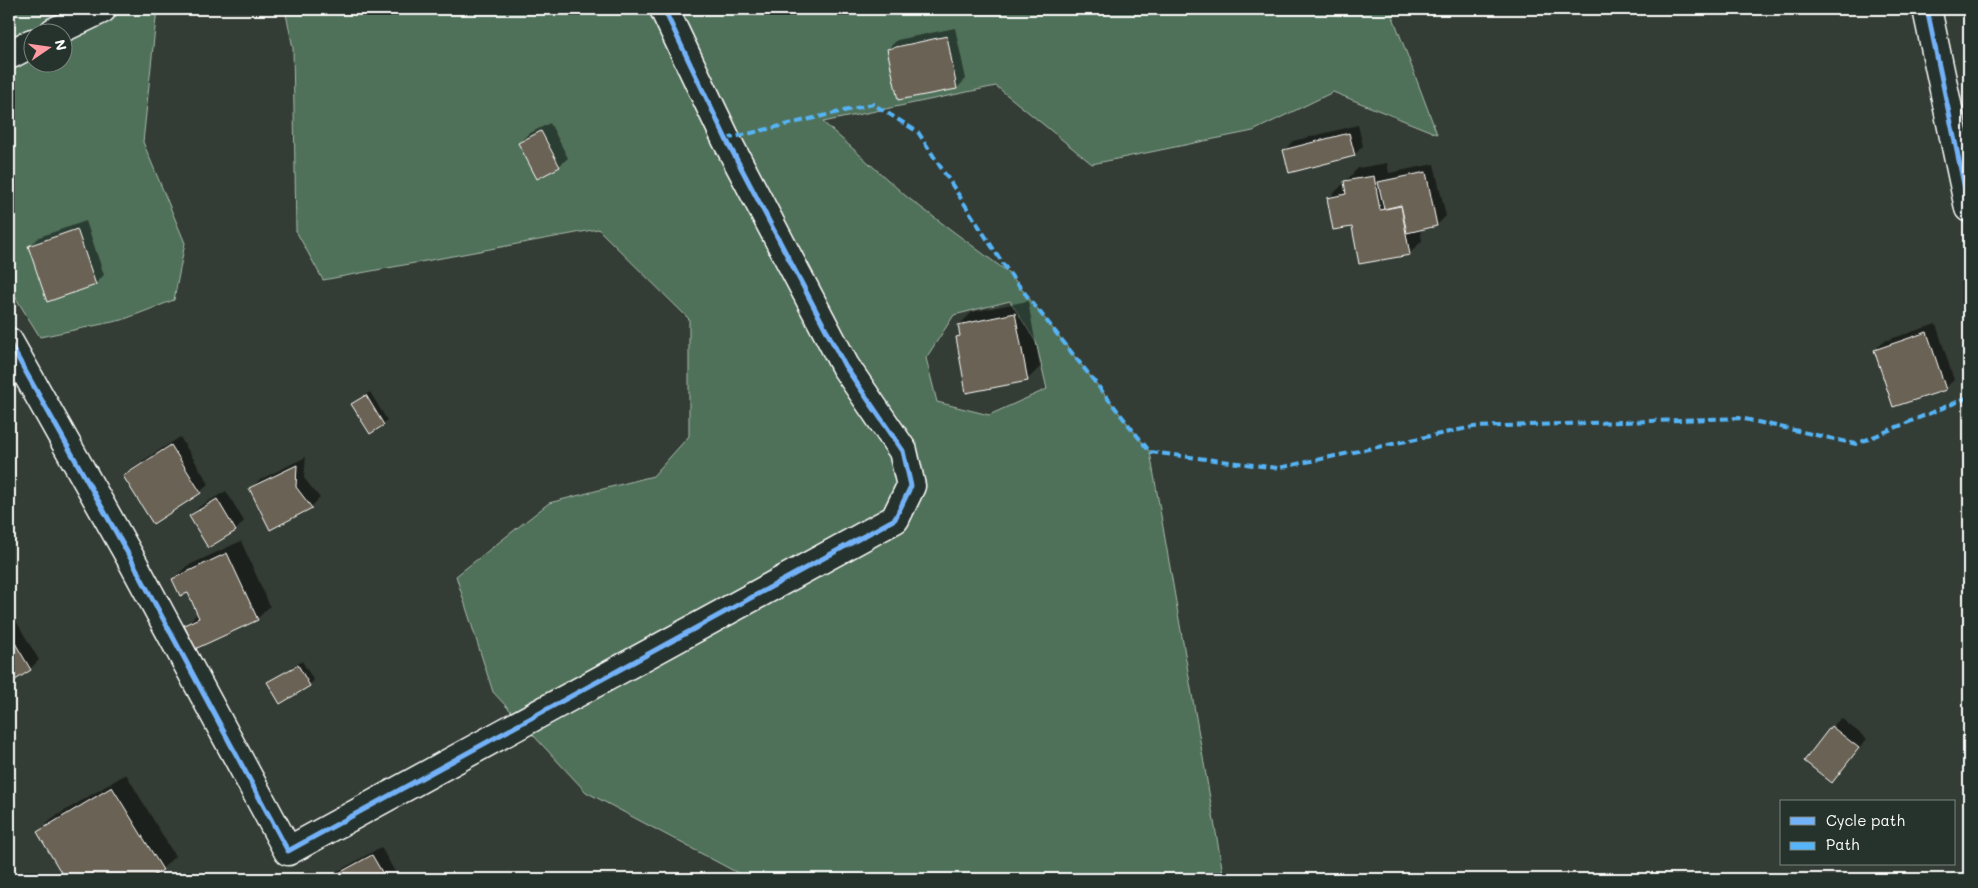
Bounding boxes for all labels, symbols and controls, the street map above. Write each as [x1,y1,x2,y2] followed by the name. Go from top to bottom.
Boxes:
[22,22,72,72] north arrow
[51,38,72,52] text: N
[1780,800,1956,866] legend
[1826,810,1905,830] text: Cycle path
[1826,834,1860,854] text: Path

